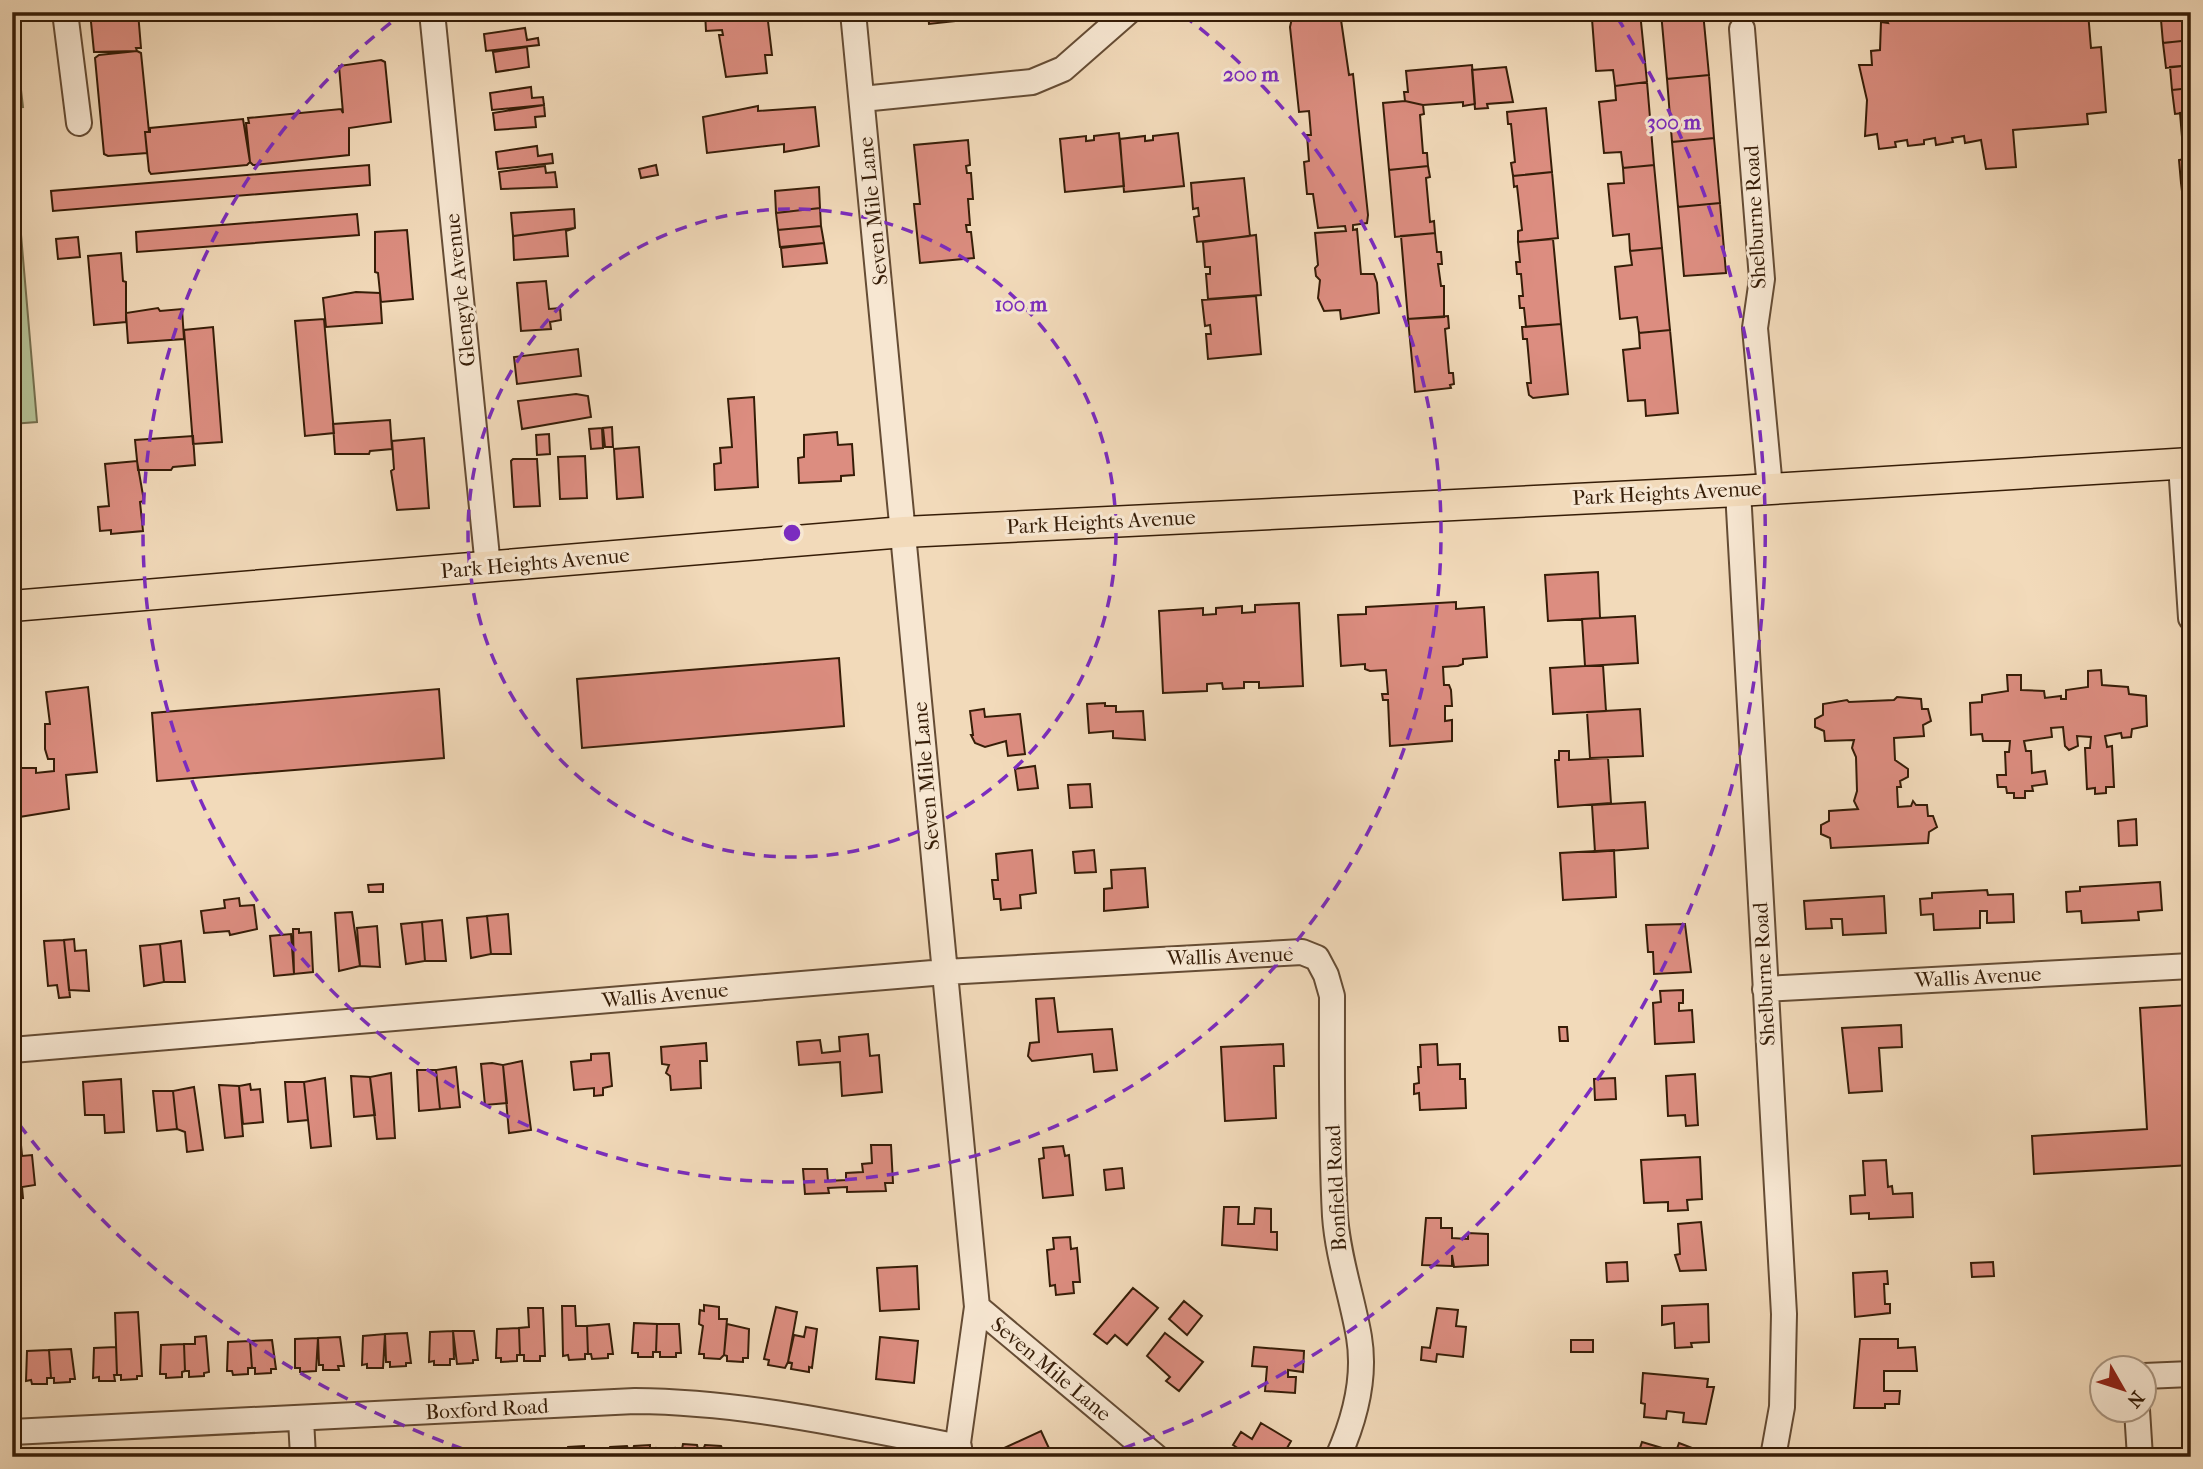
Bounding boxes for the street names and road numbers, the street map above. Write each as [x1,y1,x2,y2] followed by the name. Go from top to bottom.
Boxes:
[853,136,893,286] street label: Seven Mile Lane
[1739,144,1771,289] street label: Shelburne Road
[440,212,480,368] street label: Glengyle Avenue
[1572,476,1762,510] street label: Park Heights Avenue
[1006,505,1196,539] street label: Park Heights Avenue
[440,543,630,583] street label: Park Heights Avenue
[908,701,944,851] street label: Seven Mile Lane
[1748,901,1780,1046] street label: Shelburne Road
[1165,942,1294,970] street label: Wallis Avenue
[1913,962,2042,992] street label: Wallis Avenue
[600,978,729,1013] street label: Wallis Avenue
[1321,1124,1351,1252] street label: Bonfield Road
[986,1312,1116,1426] street label: Seven Mile Lane
[425,1394,550,1424] street label: Boxford Road

